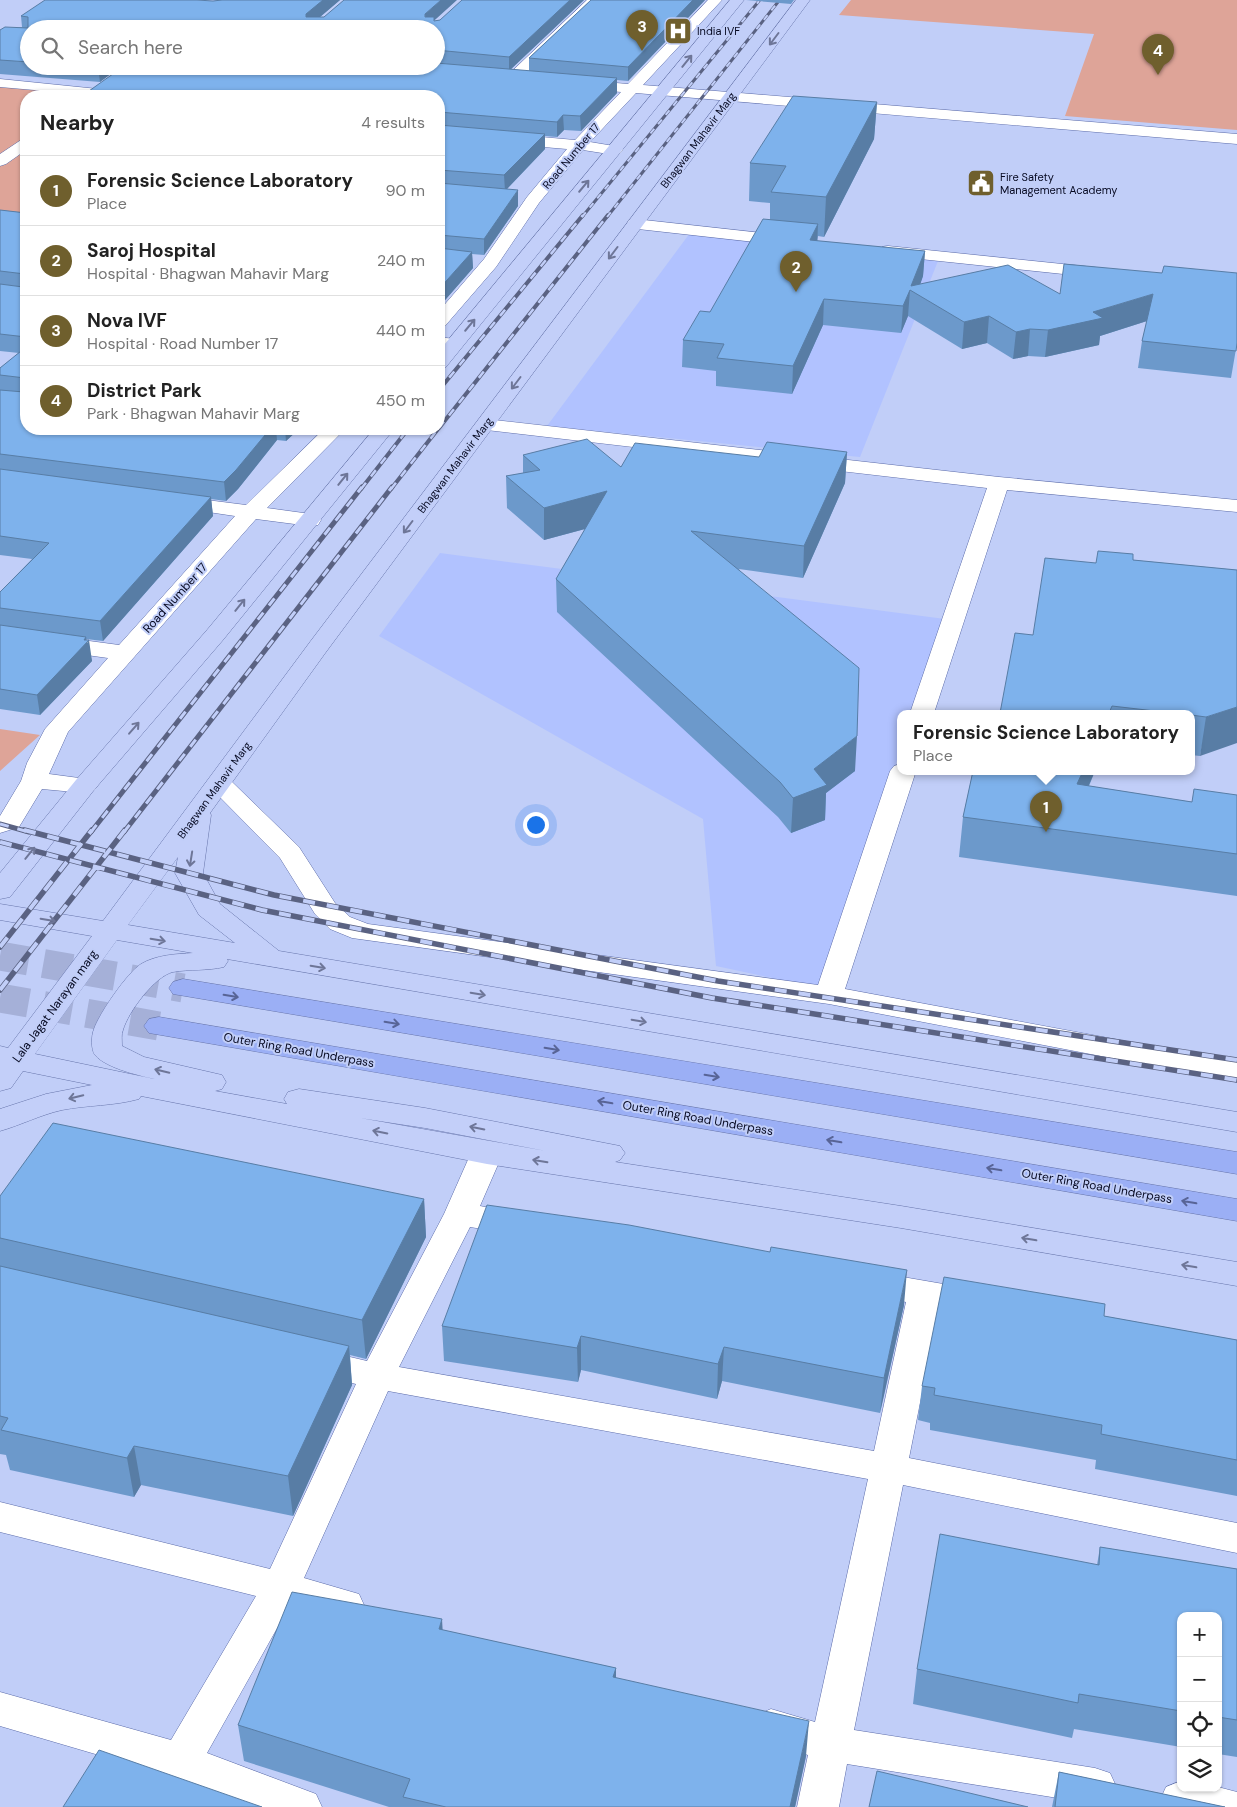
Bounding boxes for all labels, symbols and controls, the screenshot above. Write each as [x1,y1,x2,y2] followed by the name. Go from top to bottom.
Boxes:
[626,10,658,51] pin: 3
[663,16,693,46] hospital icon: India IVF
[20,20,445,75] search box
[697,24,740,38] place label: India IVF
[769,32,779,46] one-way arrow
[38,34,66,62] icon: search
[1142,34,1174,75] pin: 4
[78,35,183,60] text: Search here
[682,54,693,67] one-way arrow
[657,89,739,191] street label: Bhagwan Mahavir Marg
[40,109,114,137] text: Nearby
[361,112,425,133] text: 4 results
[539,120,603,192] street label: Road Number 17
[87,168,353,193] text: Forensic Science Laboratory
[966,168,996,198] public building icon: Fire Safety Management Academy
[1000,170,1117,197] place label: Fire Safety Management Academy
[53,180,59,201] text: 1
[385,180,425,201] text: 90 m
[579,180,590,193] one-way arrow
[87,193,127,214] text: Place
[87,238,216,263] text: Saroj Hospital
[608,246,619,259] one-way arrow
[51,250,61,271] text: 2
[377,250,425,271] text: 240 m
[780,251,812,292] pin: 2
[87,263,329,284] text: Hospital · Bhagwan Mahavir Marg
[87,308,167,333] text: Nova IVF
[464,319,475,332] one-way arrow
[51,320,61,341] text: 3
[376,320,425,341] text: 440 m
[87,333,278,354] text: Hospital · Road Number 17
[511,376,521,390] one-way arrow
[87,378,202,403] text: District Park
[51,390,61,411] text: 4
[376,390,425,411] text: 450 m
[87,403,300,424] text: Park · Bhagwan Mahavir Marg
[414,414,496,516] street label: Bhagwan Mahavir Marg
[337,473,348,486] one-way arrow
[403,520,413,534] one-way arrow
[139,560,211,636] street label: Road Number 17
[234,599,245,612] one-way arrow
[897,710,1195,775] popup
[913,720,1179,745] text: Forensic Science Laboratory
[128,722,140,735] one-way arrow
[174,739,254,841] street label: Bhagwan Mahavir Marg
[913,745,953,766] text: Place
[1030,791,1062,832] pin: 1
[523,812,549,838] your location
[25,847,36,860] one-way arrow
[185,850,195,866] one-way arrow
[40,916,56,926] one-way arrow
[150,935,166,945] one-way arrow
[9,946,101,1066] street label: Lala Jagat Narayan marg
[310,963,326,973] one-way arrow
[470,990,486,1000] one-way arrow
[223,991,239,1001] one-way arrow
[630,1017,646,1027] one-way arrow
[383,1018,399,1028] one-way arrow
[222,1029,376,1071] street label: Outer Ring Road Underpass
[544,1045,560,1055] one-way arrow
[155,1066,171,1075] one-way arrow
[704,1071,720,1081] one-way arrow
[68,1093,84,1102] one-way arrow
[597,1097,613,1107] one-way arrow
[621,1097,775,1139] street label: Outer Ring Road Underpass
[469,1123,485,1133] one-way arrow
[372,1127,388,1137] one-way arrow
[826,1136,842,1146] one-way arrow
[532,1155,548,1165] one-way arrow
[987,1163,1003,1173] one-way arrow
[1020,1165,1174,1207] street label: Outer Ring Road Underpass
[1181,1197,1197,1207] one-way arrow
[1021,1233,1037,1243] one-way arrow
[1181,1260,1197,1270] one-way arrow
[1177,1612,1222,1792] map controls
[1177,1612,1222,1657] button: +
[1177,1657,1222,1702] button: −
[1177,1702,1222,1747] button: locate
[1177,1747,1222,1792] button: layers

